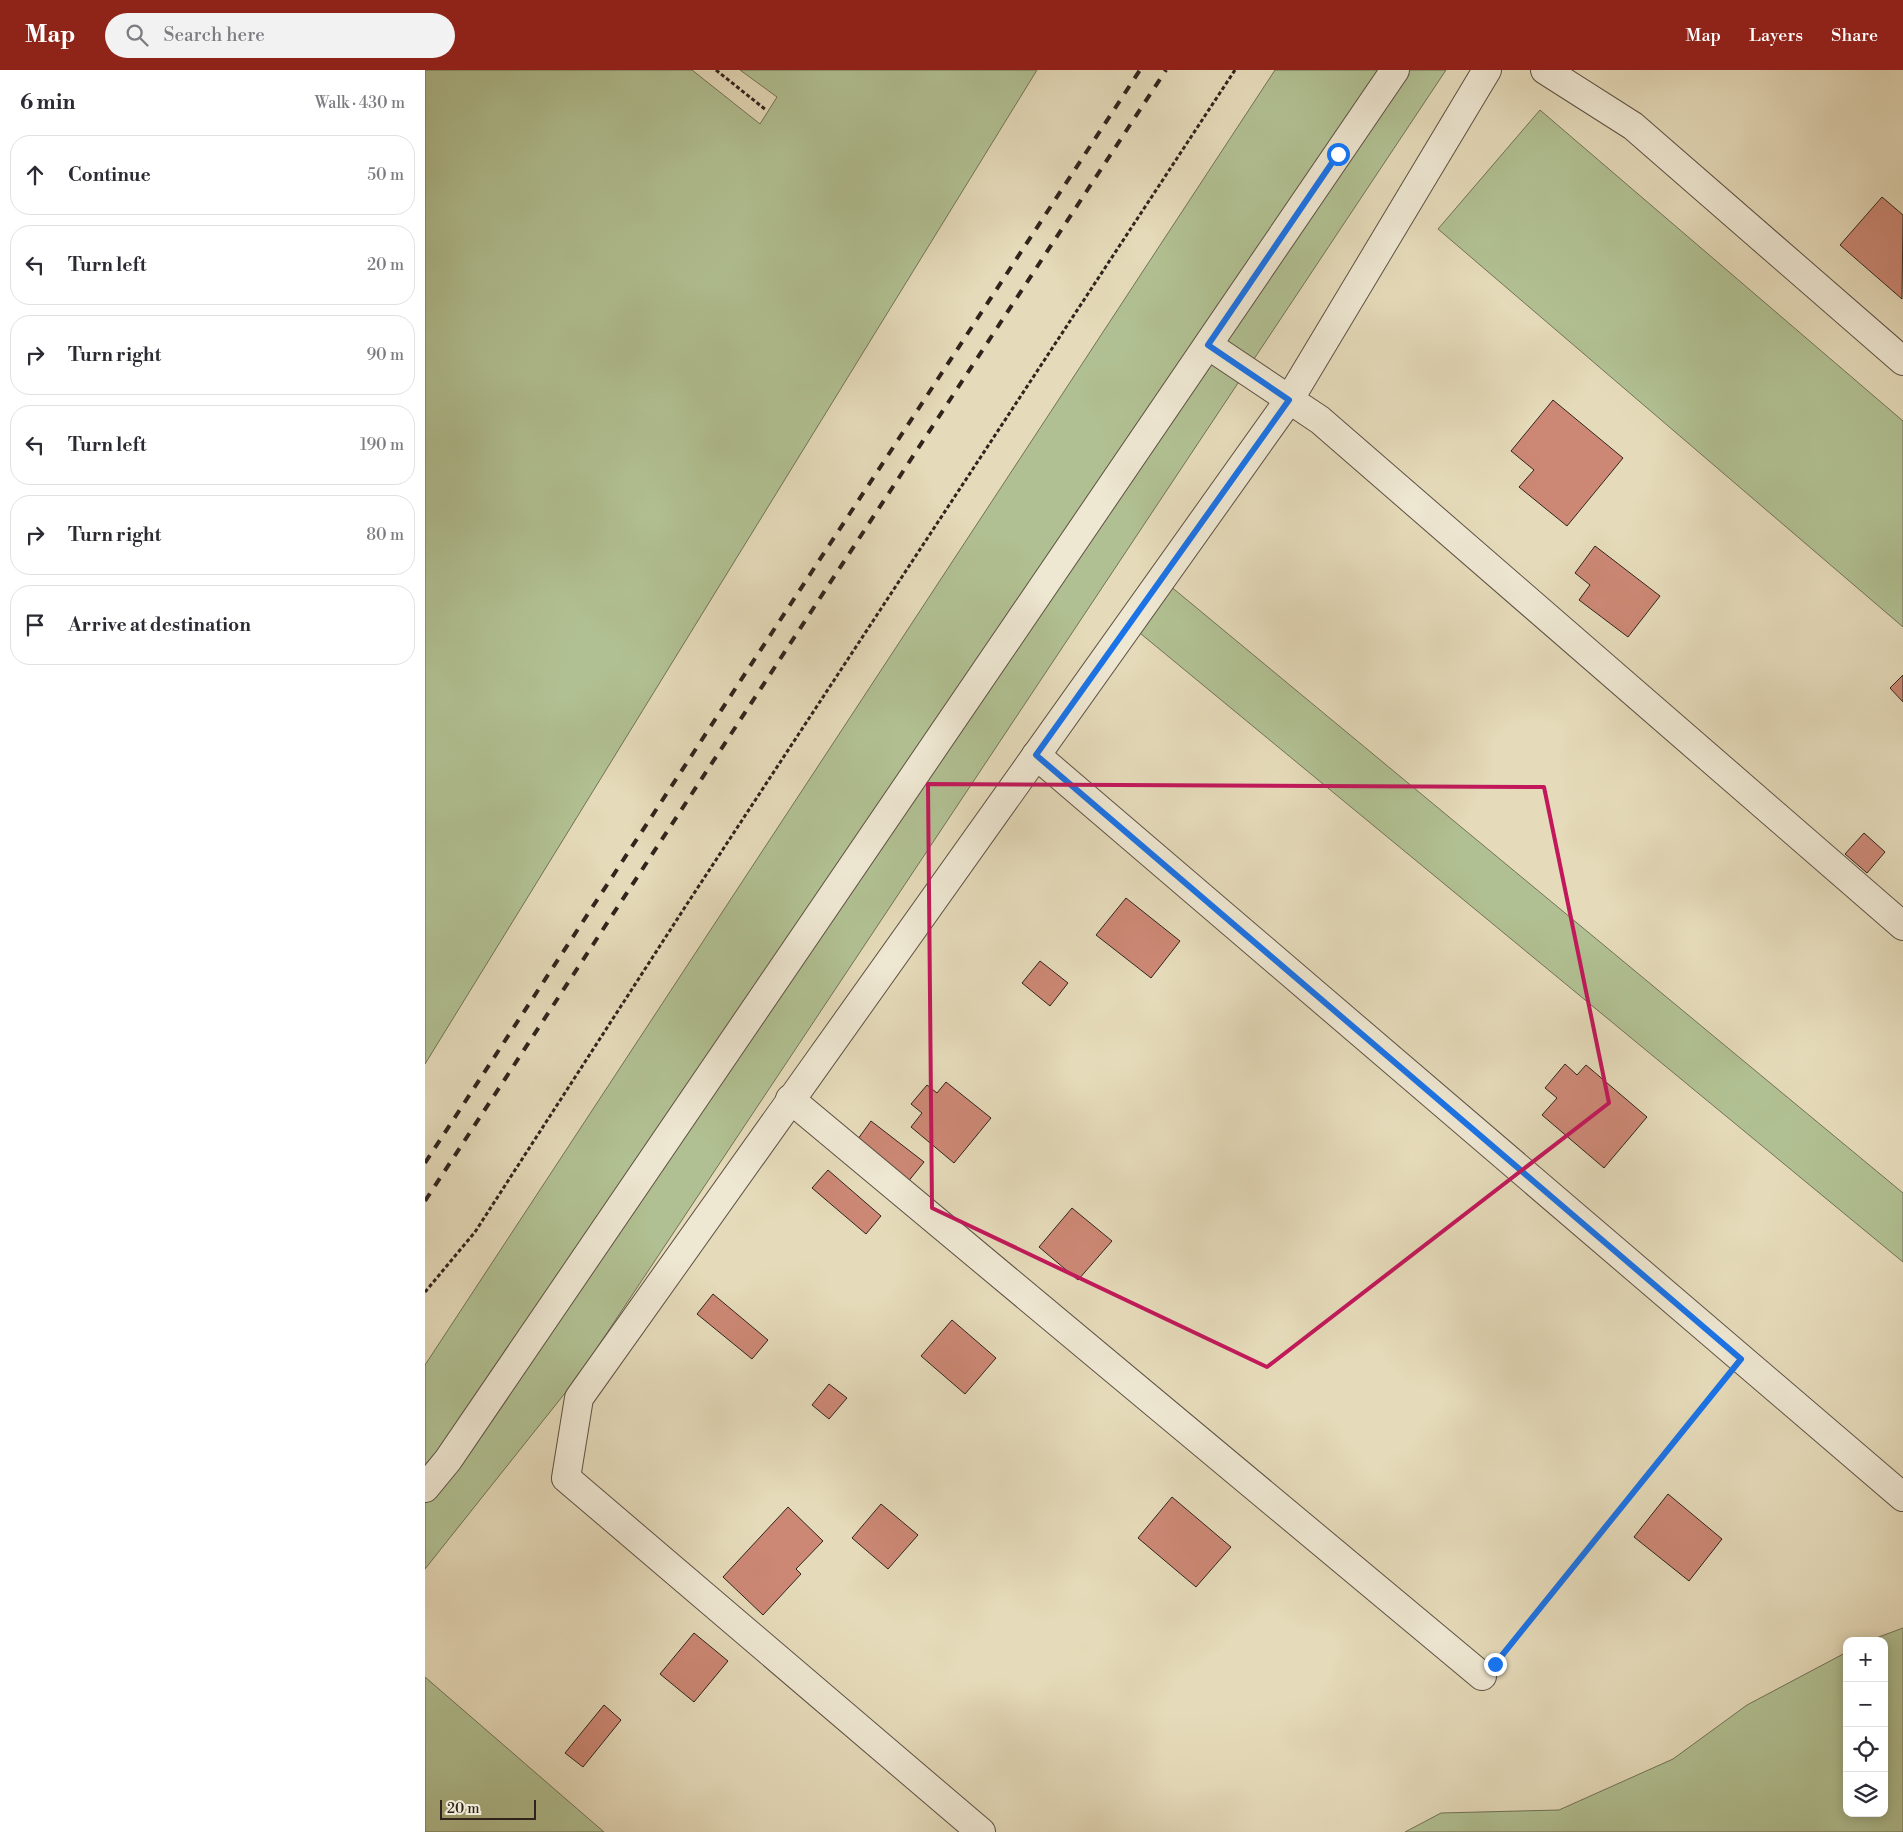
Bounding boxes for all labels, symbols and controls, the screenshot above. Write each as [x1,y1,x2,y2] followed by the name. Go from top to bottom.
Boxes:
[105,13,455,58] search box
[25,20,75,50] text: Map
[123,21,151,49] icon: search
[163,23,265,47] text: Search here
[1686,24,1721,47] text: Map
[1749,24,1803,47] text: Layers
[1831,24,1878,47] text: Share
[20,90,75,116] text: 6 min
[315,93,405,113] text: Walk · 430 m
[1327,143,1350,166] route start
[21,161,49,189] icon: ahead
[68,163,151,187] text: Continue
[367,165,404,185] text: 50 m
[21,251,49,279] icon: left
[68,253,147,277] text: Turn left
[367,255,404,275] text: 20 m
[21,341,49,369] icon: right
[68,343,161,367] text: Turn right
[366,345,404,365] text: 90 m
[21,431,49,459] icon: left
[68,433,147,457] text: Turn left
[360,435,404,455] text: 190 m
[21,521,49,549] icon: right
[68,523,161,547] text: Turn right
[366,525,404,545] text: 80 m
[21,611,49,639] icon: arrive
[68,613,251,637] text: Arrive at destination
[1843,1637,1888,1817] map controls
[1843,1637,1888,1682] button: +
[1484,1653,1507,1676] route end
[1843,1682,1888,1727] button: −
[1843,1727,1888,1772] button: locate
[1843,1772,1888,1817] button: layers
[440,1797,536,1820] scale bar
[447,1800,479,1818] text: 20 m

